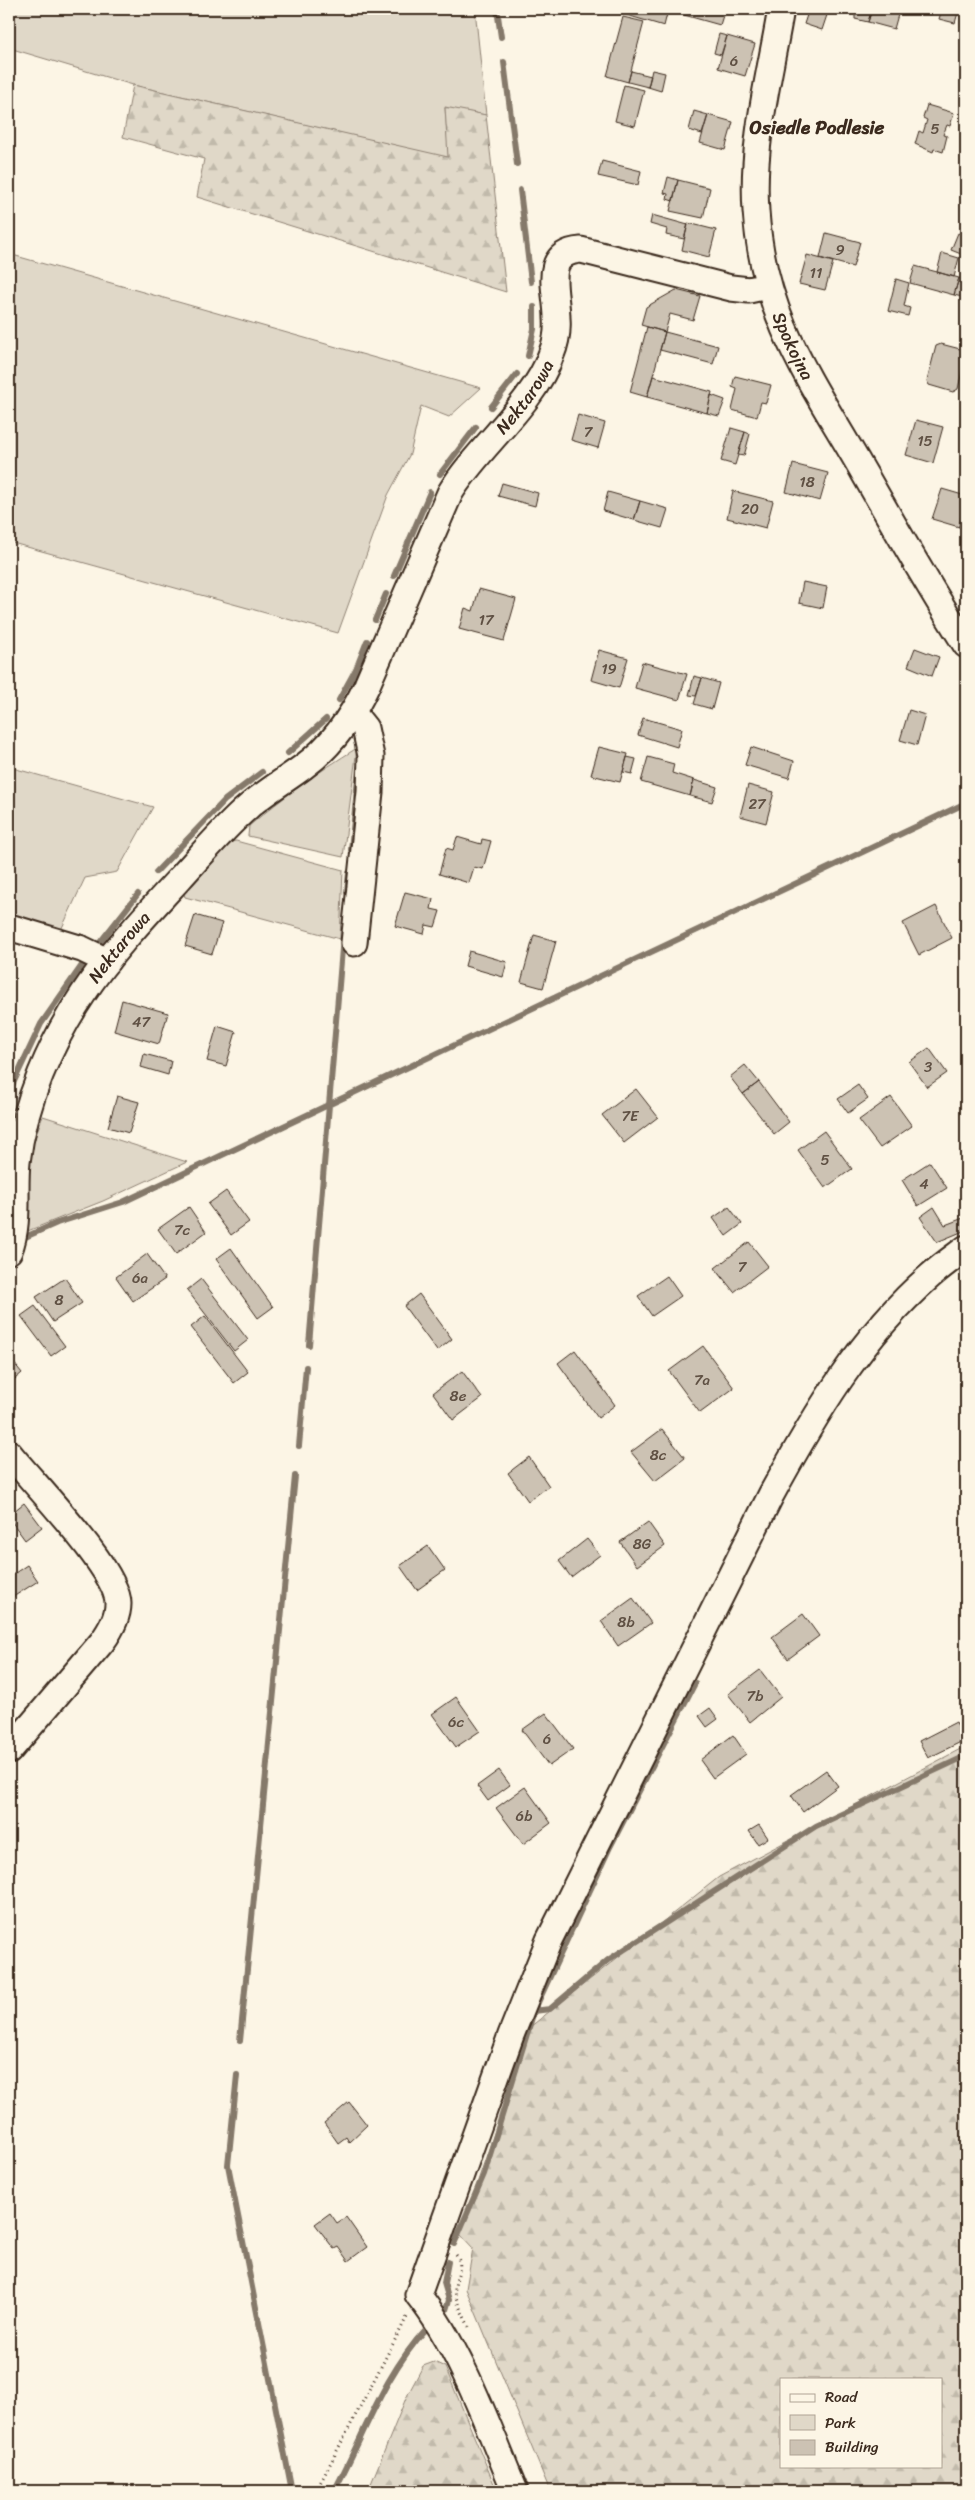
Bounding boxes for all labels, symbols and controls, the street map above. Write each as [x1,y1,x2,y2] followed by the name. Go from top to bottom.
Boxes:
[730,48,738,74] house number: 6
[750,111,885,144] district label: Osiedle Podlesie
[930,116,940,142] house number: 5
[835,237,845,263] house number: 9
[810,260,822,286] house number: 11
[763,307,823,386] street label: Spokojna
[487,355,563,442] street label: Nektarowa
[584,419,594,445] house number: 7
[917,428,933,454] house number: 15
[799,469,815,495] house number: 18
[741,496,759,522] house number: 20
[478,607,495,633] house number: 17
[601,656,617,682] house number: 19
[748,791,767,817] house number: 27
[79,904,159,990] street label: Nektarowa
[132,1009,151,1035] house number: 47
[924,1054,932,1080] house number: 3
[622,1103,640,1129] house number: 7E
[820,1147,830,1173] house number: 5
[919,1171,929,1197] house number: 4
[174,1217,191,1243] house number: 7c
[738,1254,748,1280] house number: 7
[132,1265,148,1291] house number: 6a
[54,1287,64,1313] house number: 8
[694,1367,711,1393] house number: 7a
[450,1383,467,1409] house number: 8e
[650,1442,667,1468] house number: 8c
[633,1531,652,1557] house number: 8G
[617,1609,635,1635] house number: 8b
[747,1683,763,1709] house number: 7b
[448,1709,465,1735] house number: 6c
[543,1726,551,1752] house number: 6
[516,1803,532,1829] house number: 6b
[780,2378,942,2468] legend
[825,2384,858,2410] text: Road
[825,2410,856,2436] text: Park
[825,2434,879,2460] text: Building

